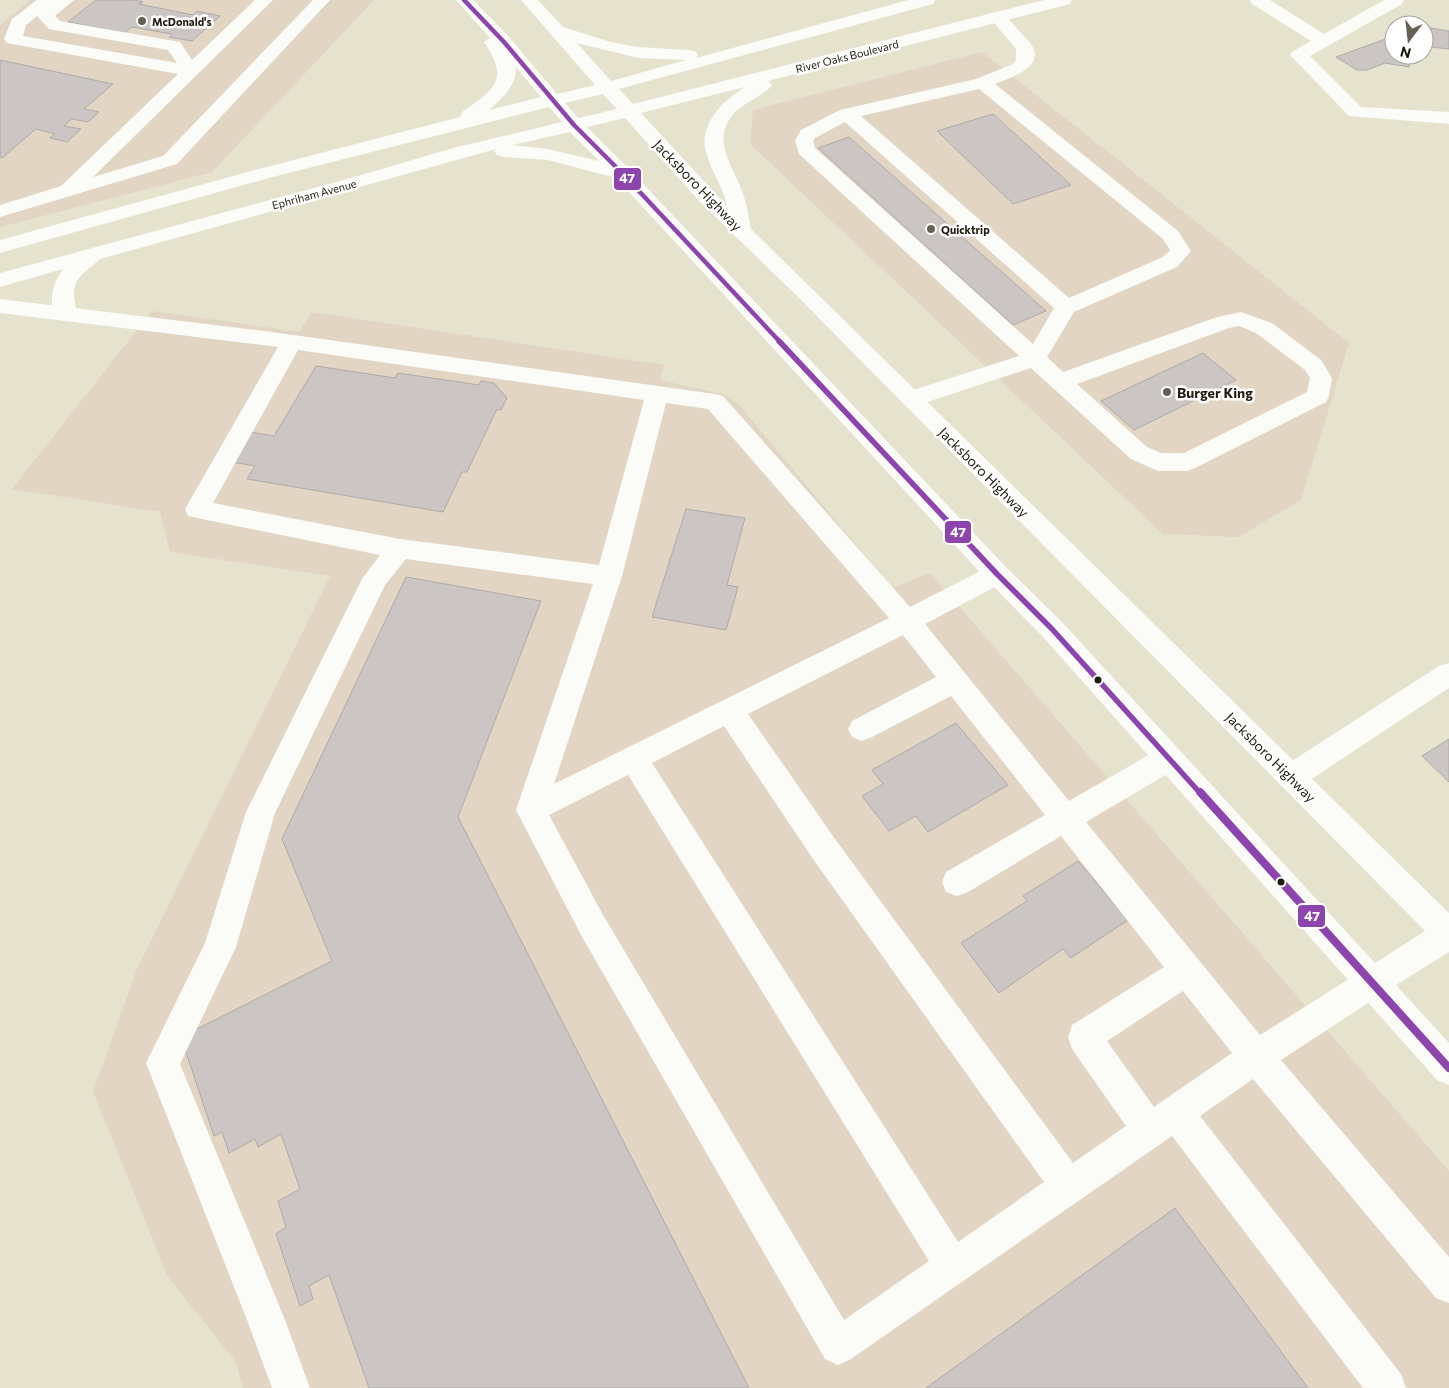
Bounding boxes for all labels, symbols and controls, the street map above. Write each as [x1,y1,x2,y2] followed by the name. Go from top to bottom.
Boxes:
[136,15,148,27] marker: McDonald's
[152,15,212,28] place label: McDonald's
[1384,15,1434,65] north arrow
[794,37,900,75] street label: River Oaks Boulevard
[1398,43,1413,63] text: N
[650,136,746,234] street label: Jacksboro Highway
[613,167,642,191] line badge: 47
[619,169,635,186] text: 47
[270,176,358,212] street label: Ephriham Avenue
[925,223,937,235] marker: Quicktrip
[941,223,990,236] place label: Quicktrip
[1177,384,1253,401] place label: Burger King
[1161,386,1173,398] marker: Burger King
[935,423,1033,521] street label: Jacksboro Highway
[944,520,972,544] line badge: 47
[950,523,966,540] text: 47
[1093,675,1103,685] unlabelled marker
[1222,708,1320,806] street label: Jacksboro Highway
[1276,877,1286,887] unlabelled marker
[1297,904,1326,928] line badge: 47
[1304,907,1320,924] text: 47

